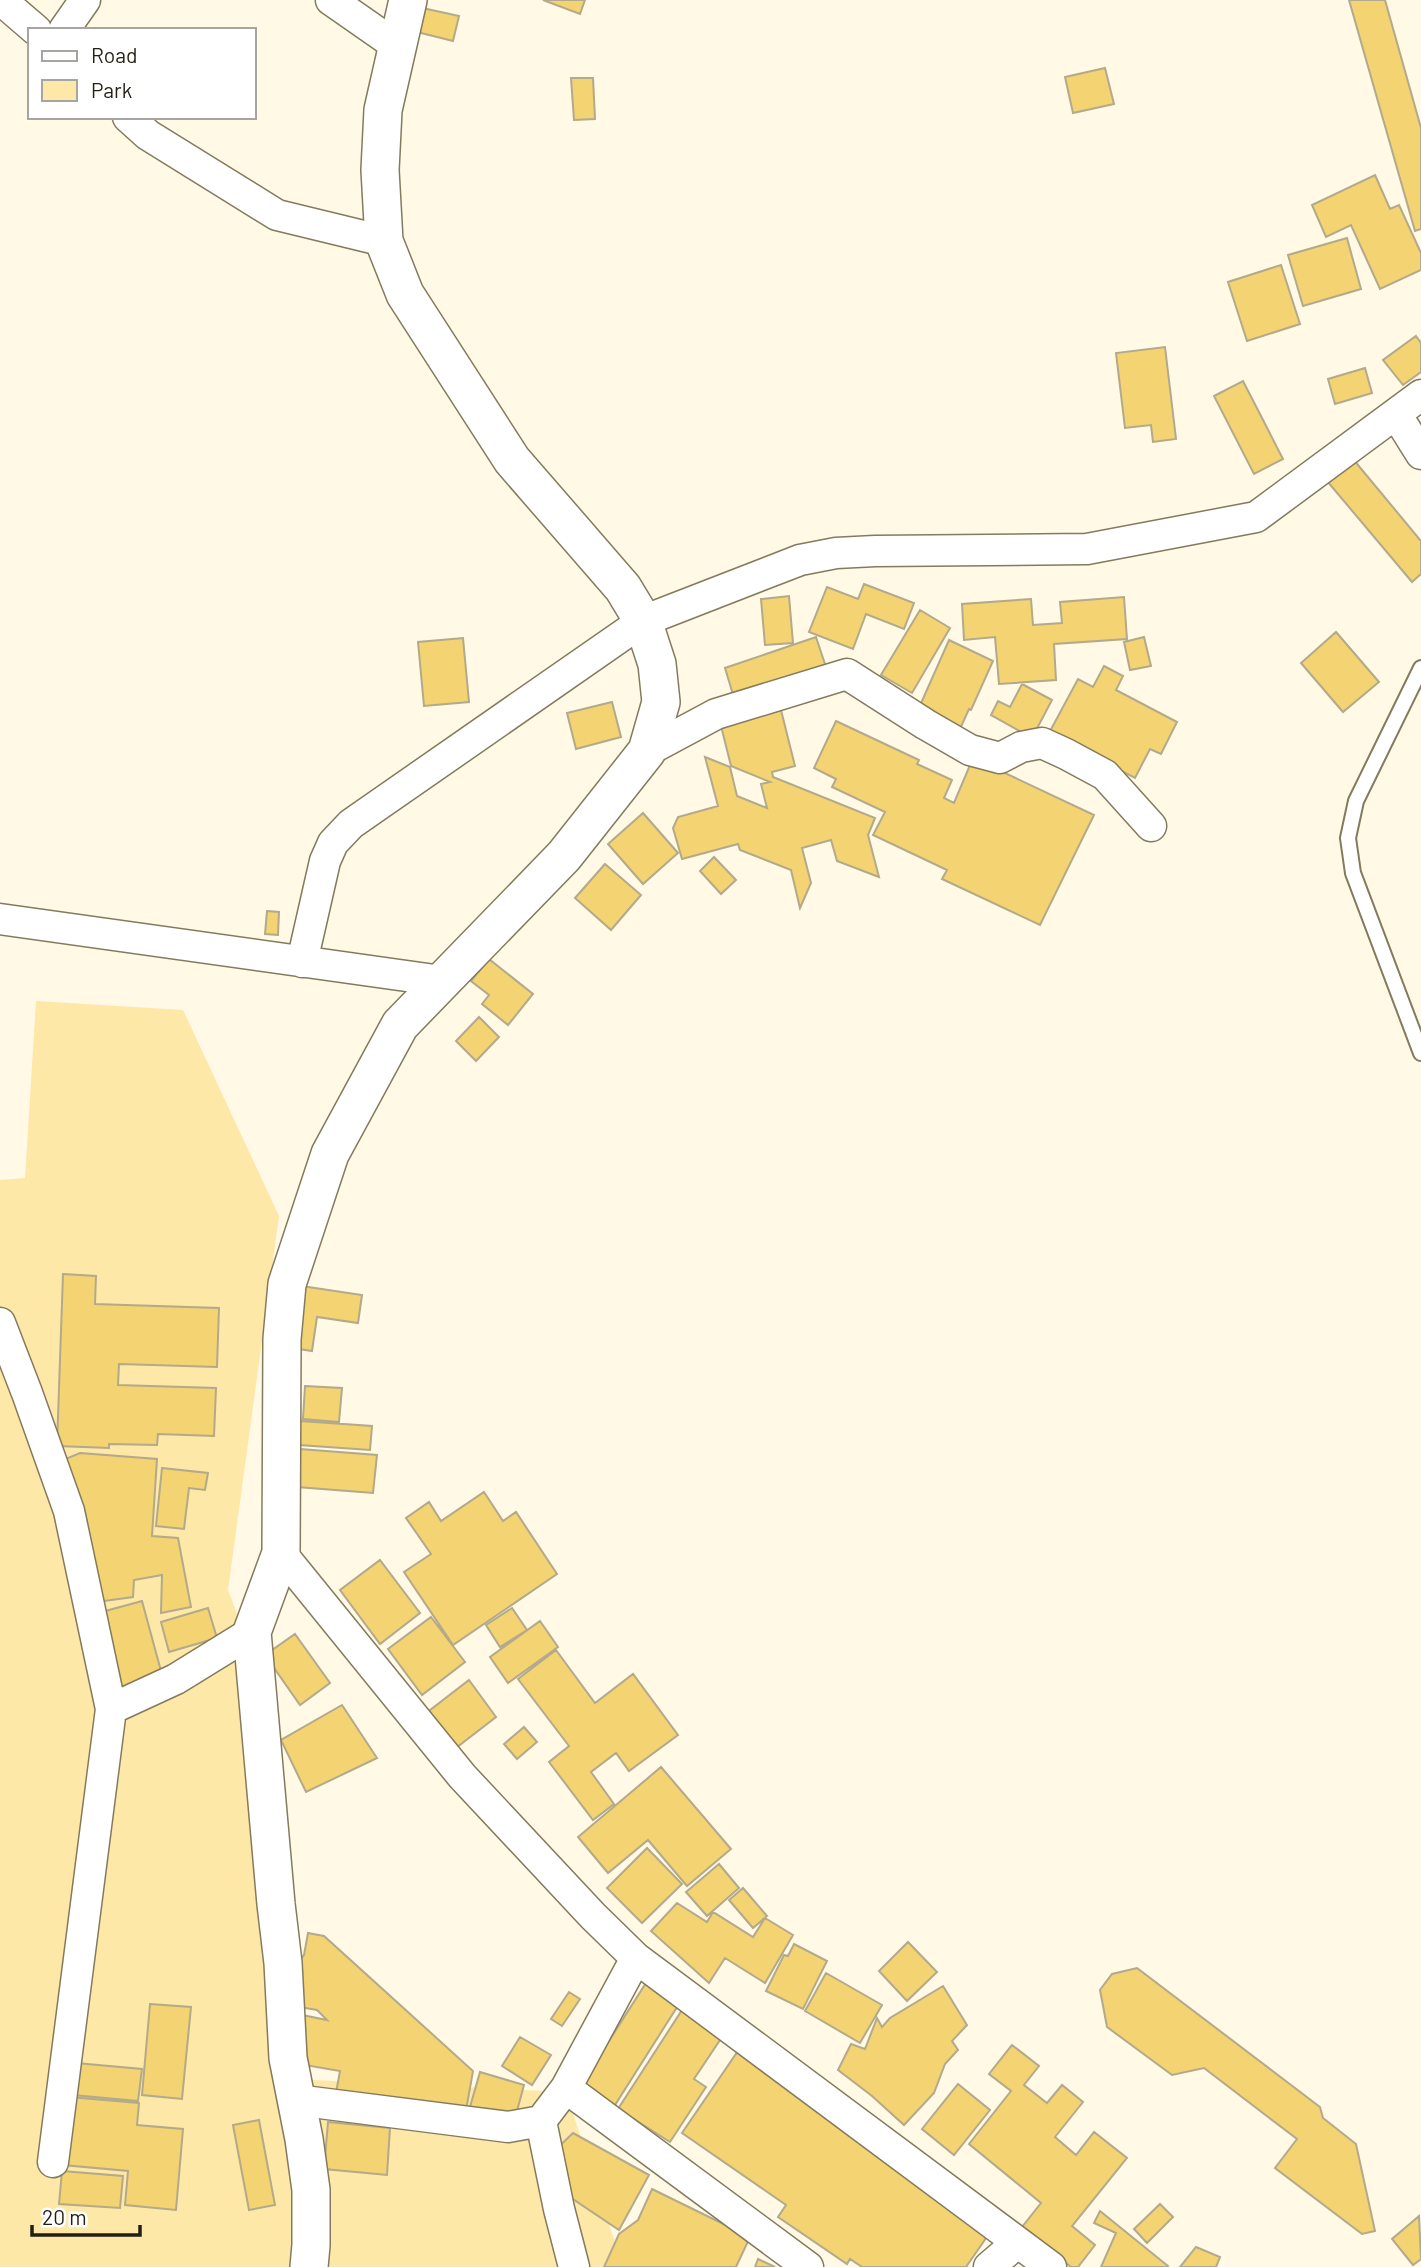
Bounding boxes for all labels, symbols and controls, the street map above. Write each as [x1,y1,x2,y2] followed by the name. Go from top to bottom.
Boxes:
[28,28,256,119] legend
[91,42,137,67] text: Road
[91,77,132,102] text: Park
[32,2194,140,2238] scale bar
[42,2204,87,2229] text: 20 m

